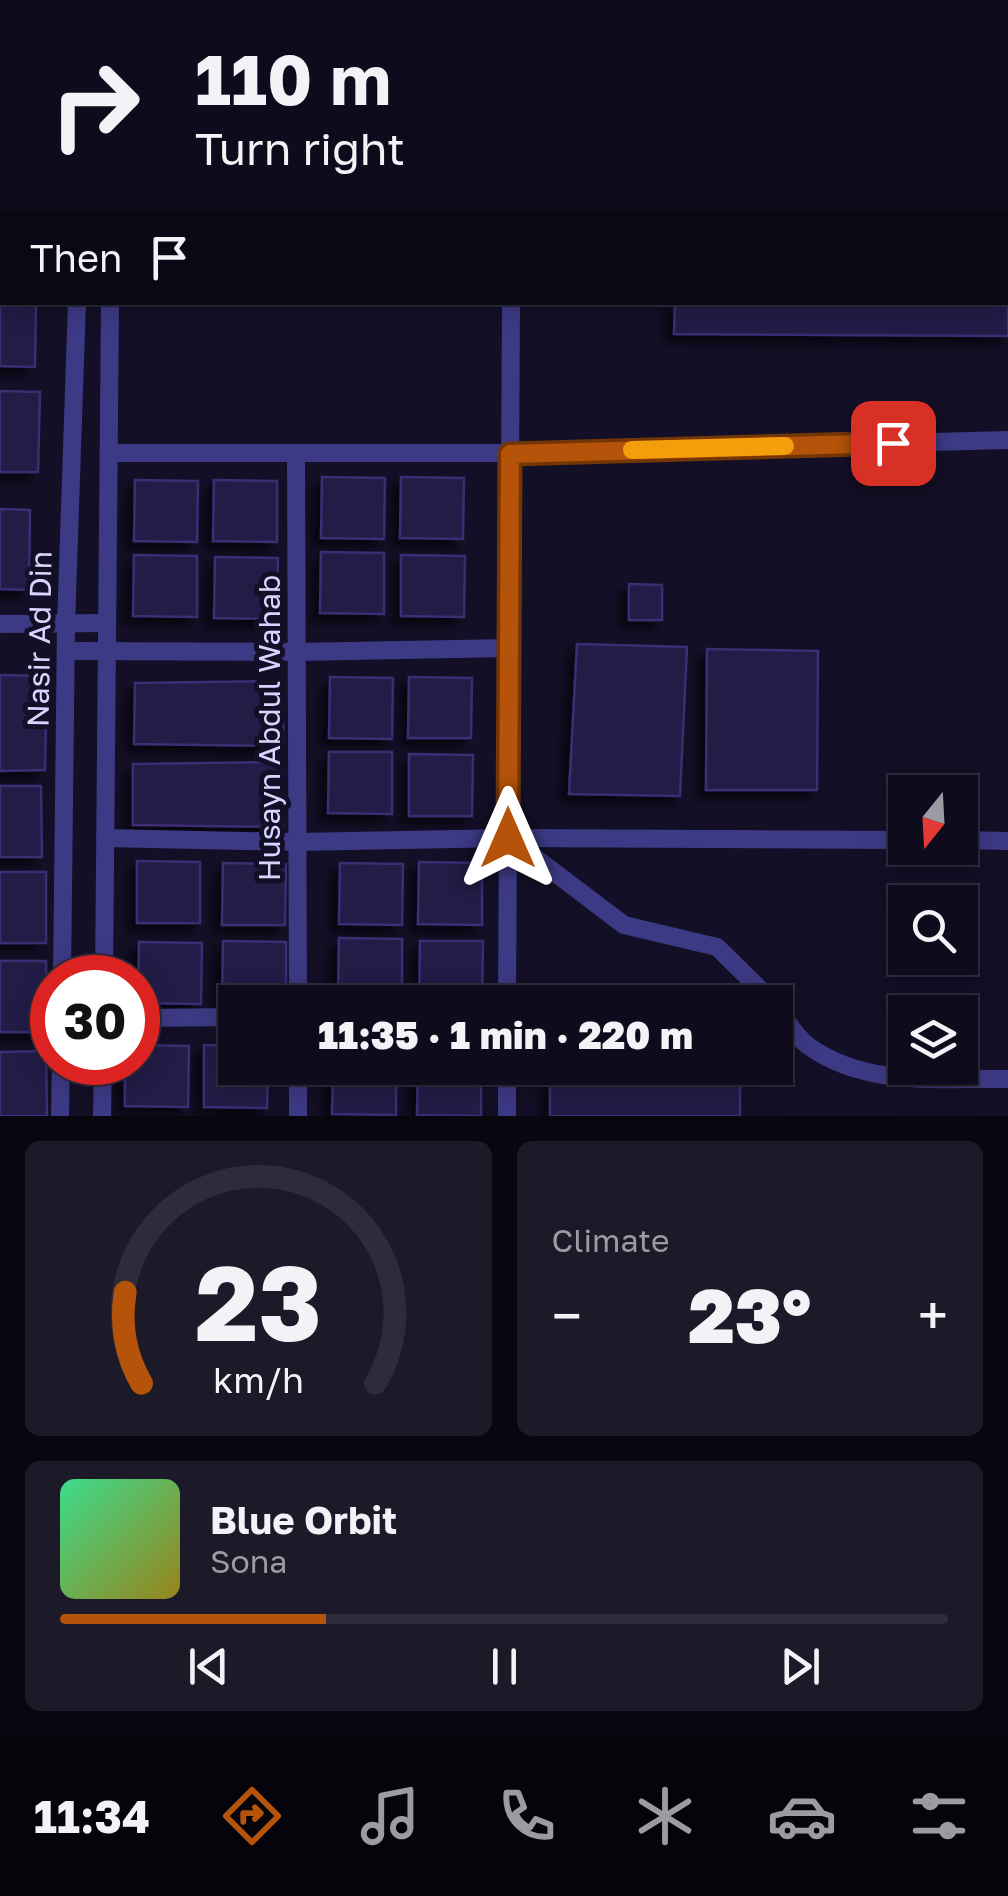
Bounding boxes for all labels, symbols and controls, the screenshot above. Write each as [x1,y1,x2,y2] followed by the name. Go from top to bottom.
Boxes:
[195,36,391,120] text: 110 m
[30,40,160,170] icon: right
[195,121,405,175] text: Turn right
[142,230,197,285] icon: arrive
[30,235,122,280] text: Then
[851,401,936,486] pin
[866,416,921,471] icon: arrive
[19,551,59,727] street label: Nasir Ad Din
[251,575,287,881] street label: Husayn Abdul Wahab
[888,775,978,865] north arrow
[888,775,978,1085] map controls
[456,786,560,890] position arrow
[888,885,978,975] button: search
[30,955,160,1085] speed limit sign: 30
[888,995,978,1085] button: layers
[318,1012,693,1057] text: 11:35 · 1 min · 220 m
[552,1221,670,1259] text: Climate
[195,1239,322,1364] text: 23
[688,1269,811,1360] text: 23°
[552,1282,582,1348] text: −
[918,1282,948,1348] text: +
[213,1358,304,1401] text: km/h
[210,1497,397,1542] text: Blue Orbit
[210,1542,287,1580] text: Sona
[181,1639,236,1694] icon: previous
[477,1639,532,1694] icon: pause
[773,1639,828,1694] icon: next
[217,1781,287,1851] icon: directions
[355,1781,425,1851] icon: music
[492,1781,562,1851] icon: phone
[630,1781,700,1851] icon: climate
[767,1781,837,1851] icon: car
[904,1781,974,1851] icon: filters
[34,1789,150,1843] text: 11:34

